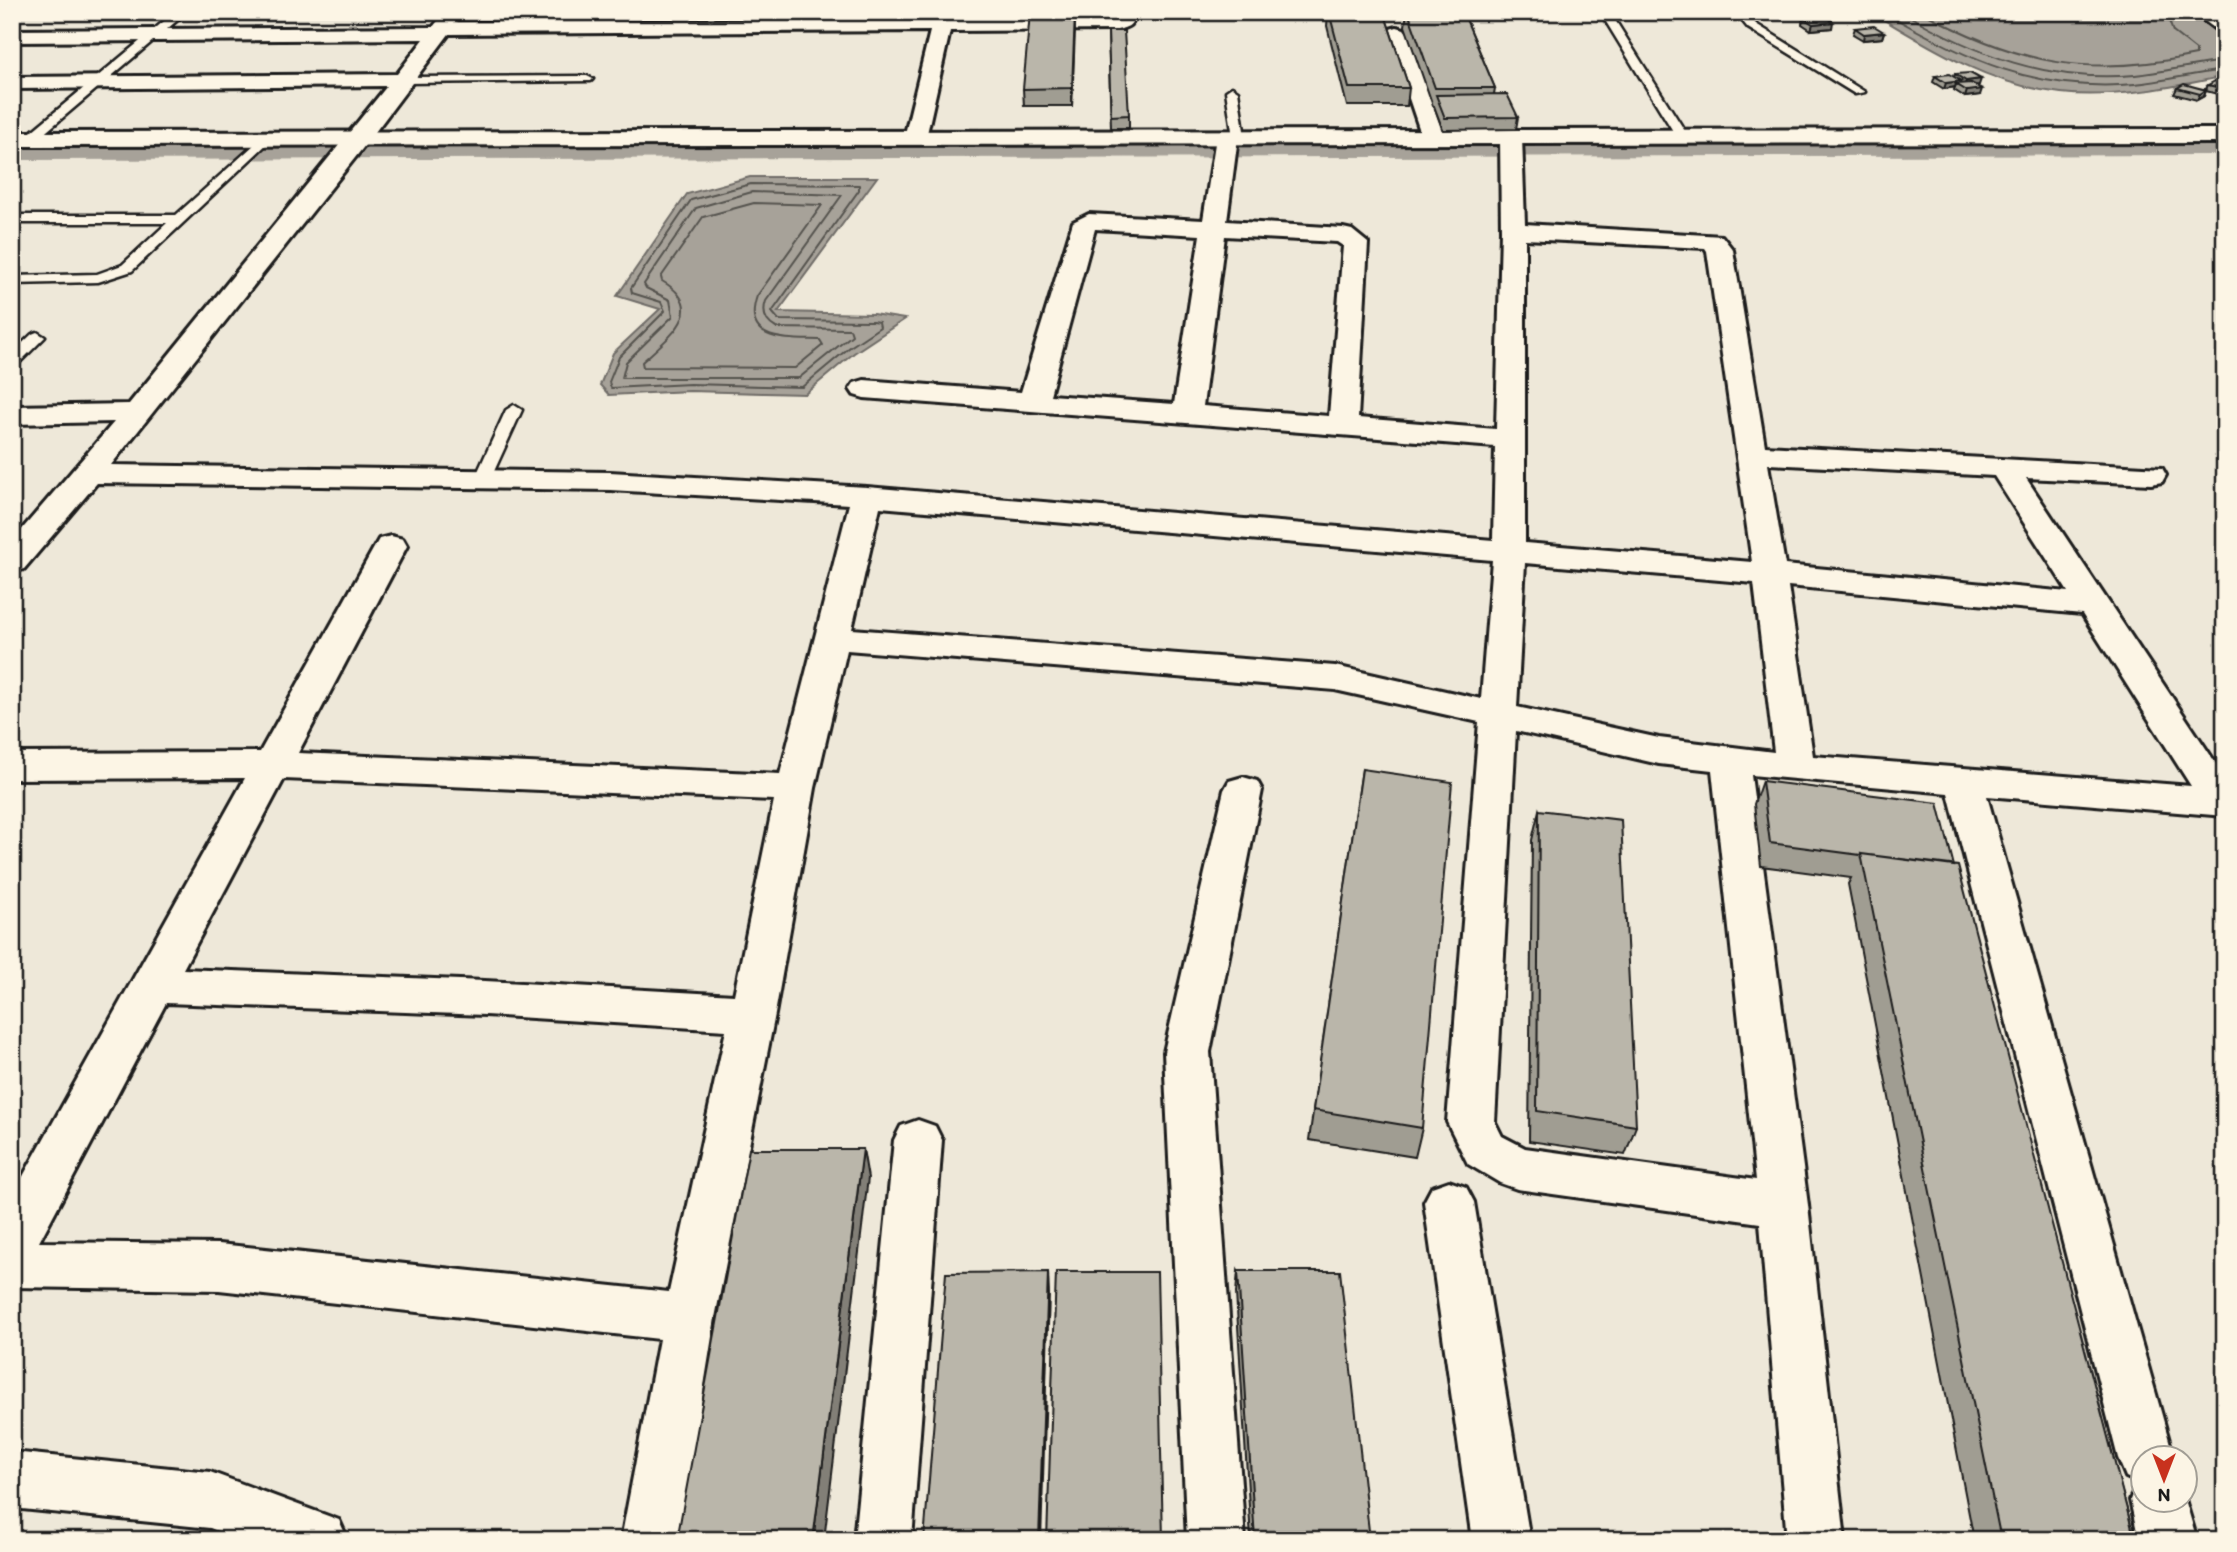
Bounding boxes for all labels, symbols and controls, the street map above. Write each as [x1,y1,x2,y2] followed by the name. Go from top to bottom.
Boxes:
[2128,1444,2198,1514] north arrow
[2158,1484,2170,1507] text: N

